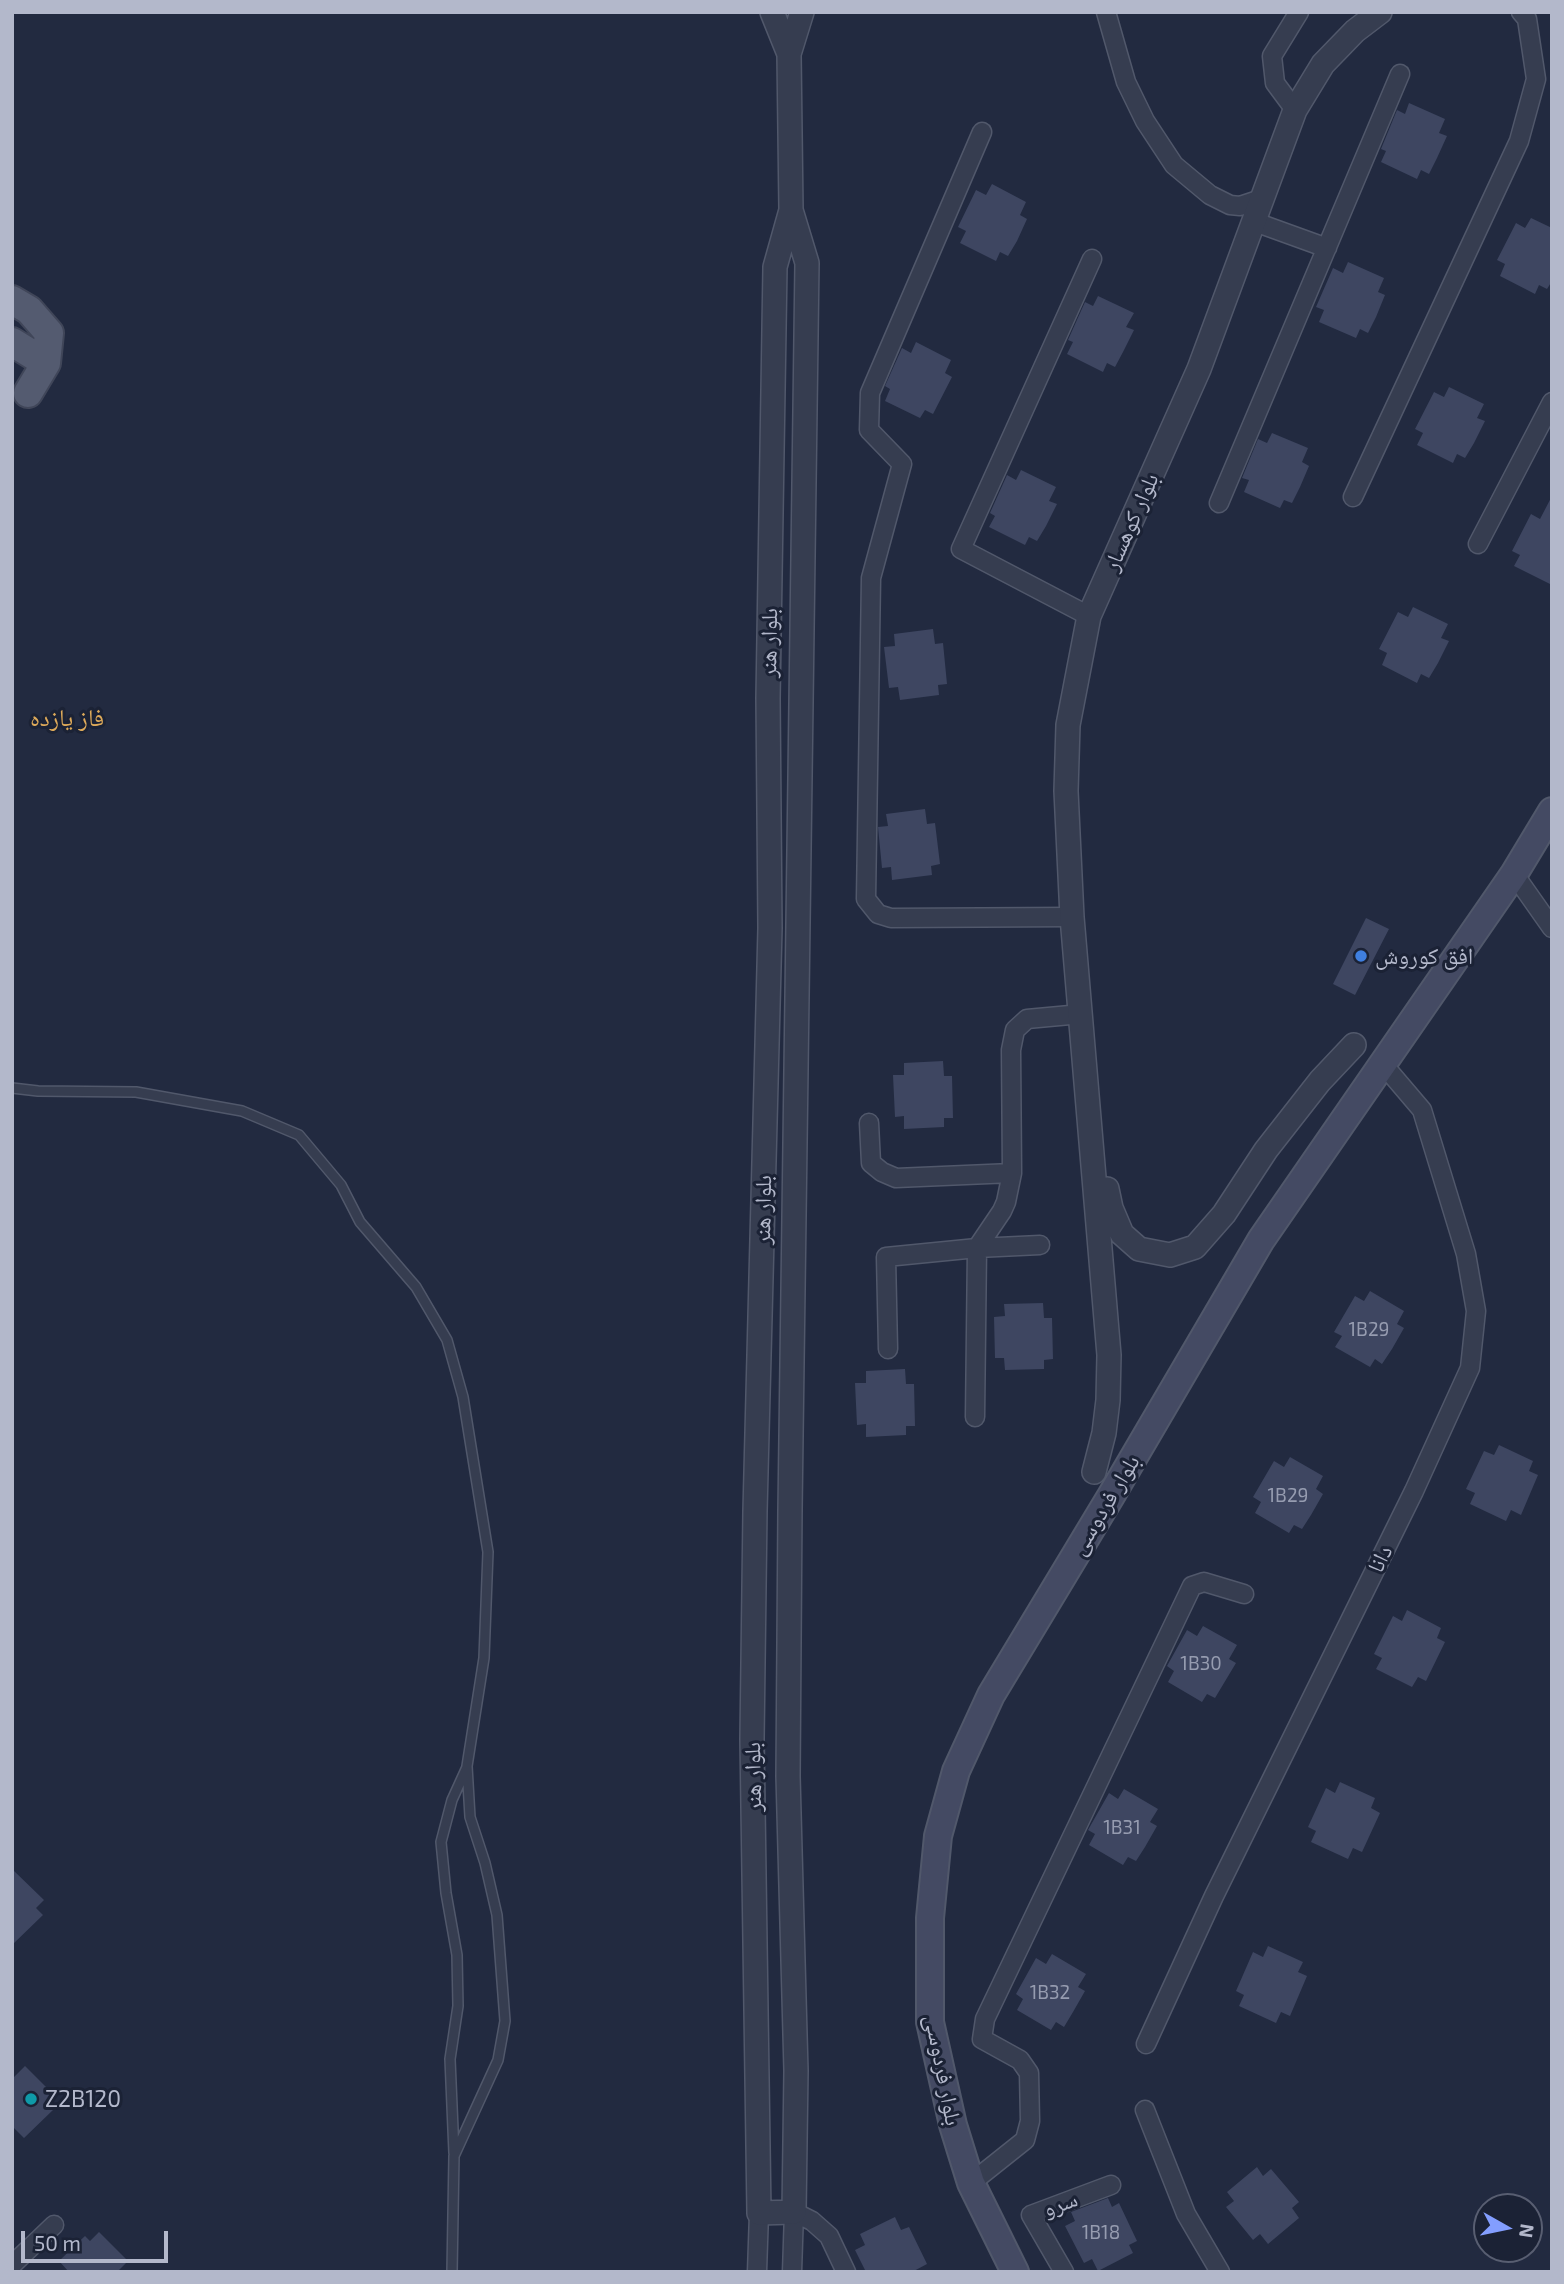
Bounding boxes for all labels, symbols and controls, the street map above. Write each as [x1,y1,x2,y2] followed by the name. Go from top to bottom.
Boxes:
[1097,469,1165,575] street label: بلوار کوهسار
[755,608,783,678] street label: بلوار هنر
[30,704,104,732] district label: فاز یازده
[1375,942,1473,970] place label: افق کوروش
[1353,948,1369,964] marker: افق کوروش
[749,1175,777,1245] street label: بلوار هنر
[1349,1319,1389,1341] house number: 1B29
[1064,1450,1146,1560] street label: بلوار فردوسی
[1268,1485,1308,1507] house number: 1B29
[1362,1541,1398,1577] street label: دانا
[1180,1653,1222,1675] house number: 1B30
[739,1742,767,1812] street label: بلوار هنر
[1103,1817,1141,1839] house number: 1B31
[1030,1982,1070,2004] house number: 1B32
[919,2012,967,2128] street label: بلوار فردوسی
[45,2085,121,2113] place label: Z2B120
[23,2091,39,2107] marker: Z2B120
[1039,2185,1081,2223] street label: سرو
[1473,2193,1543,2263] north arrow
[24,2218,172,2262] scale bar
[1082,2222,1120,2244] house number: 1B18
[1515,2222,1540,2240] text: N
[34,2230,81,2255] text: 50 m

